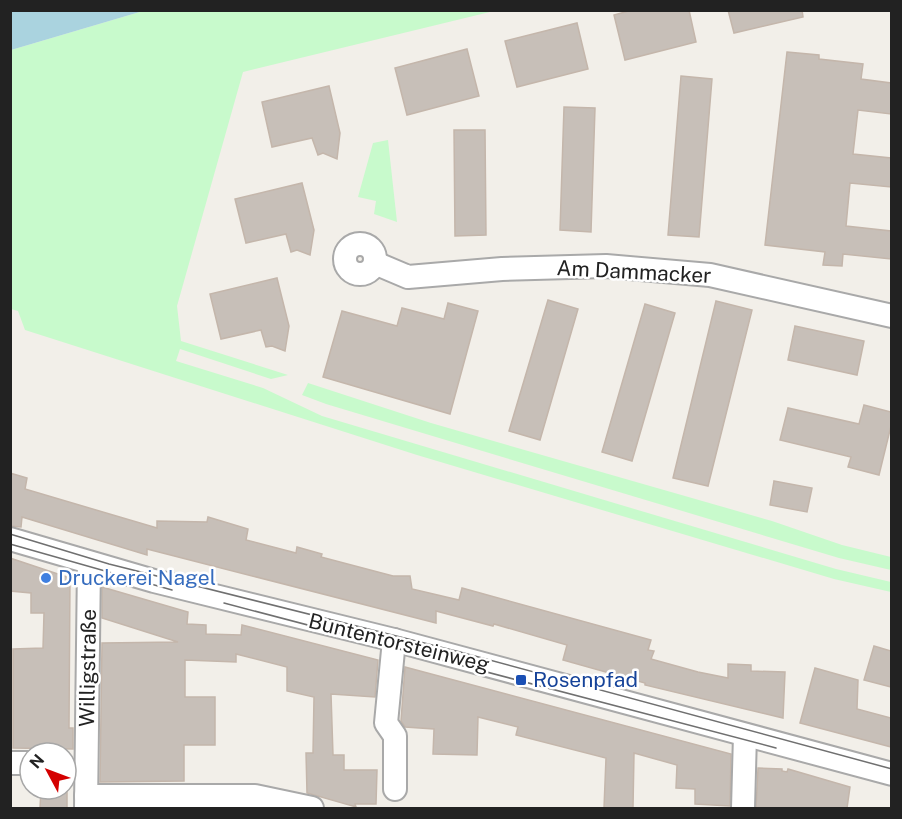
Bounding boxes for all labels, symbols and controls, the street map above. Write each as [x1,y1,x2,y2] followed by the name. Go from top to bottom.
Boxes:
[556,255,712,288] street label: Am Dammacker
[58,565,216,590] place label: Druckerei Nagel
[39,571,53,585] marker: Druckerei Nagel
[306,608,492,677] street label: Buntentorsteinweg
[74,609,101,727] street label: Willigstraße
[533,667,638,692] place label: Rosenpfad
[514,673,528,687] marker: Rosenpfad
[18,741,78,801] north arrow
[26,751,48,772] text: N

